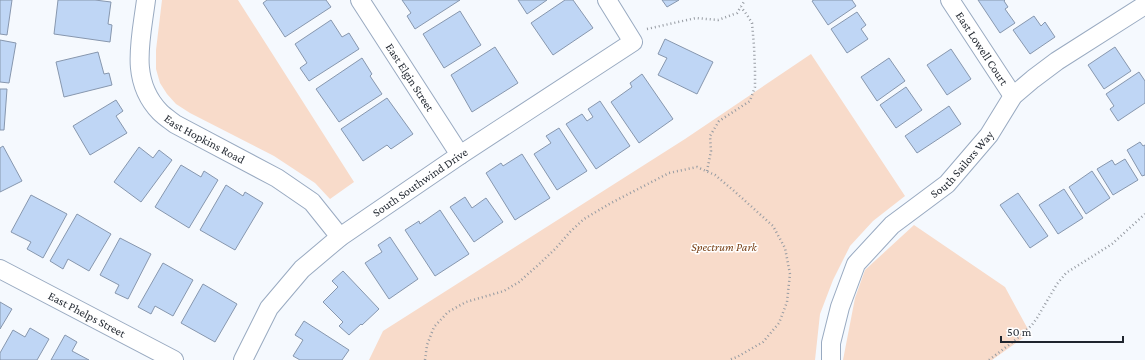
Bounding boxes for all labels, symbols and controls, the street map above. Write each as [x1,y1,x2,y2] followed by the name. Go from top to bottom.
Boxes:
[953,9,1012,89] street label: East Lowell Court
[383,41,438,115] street label: East Elgin Street
[161,111,248,167] street label: East Hopkins Road
[928,128,997,201] street label: South Sailors Way
[370,145,470,220] street label: South Southwind Drive
[691,240,758,254] park label: Spectrum Park
[46,288,129,341] street label: East Phelps Street
[1001,318,1123,344] scale bar
[1007,325,1032,339] text: 50 m

